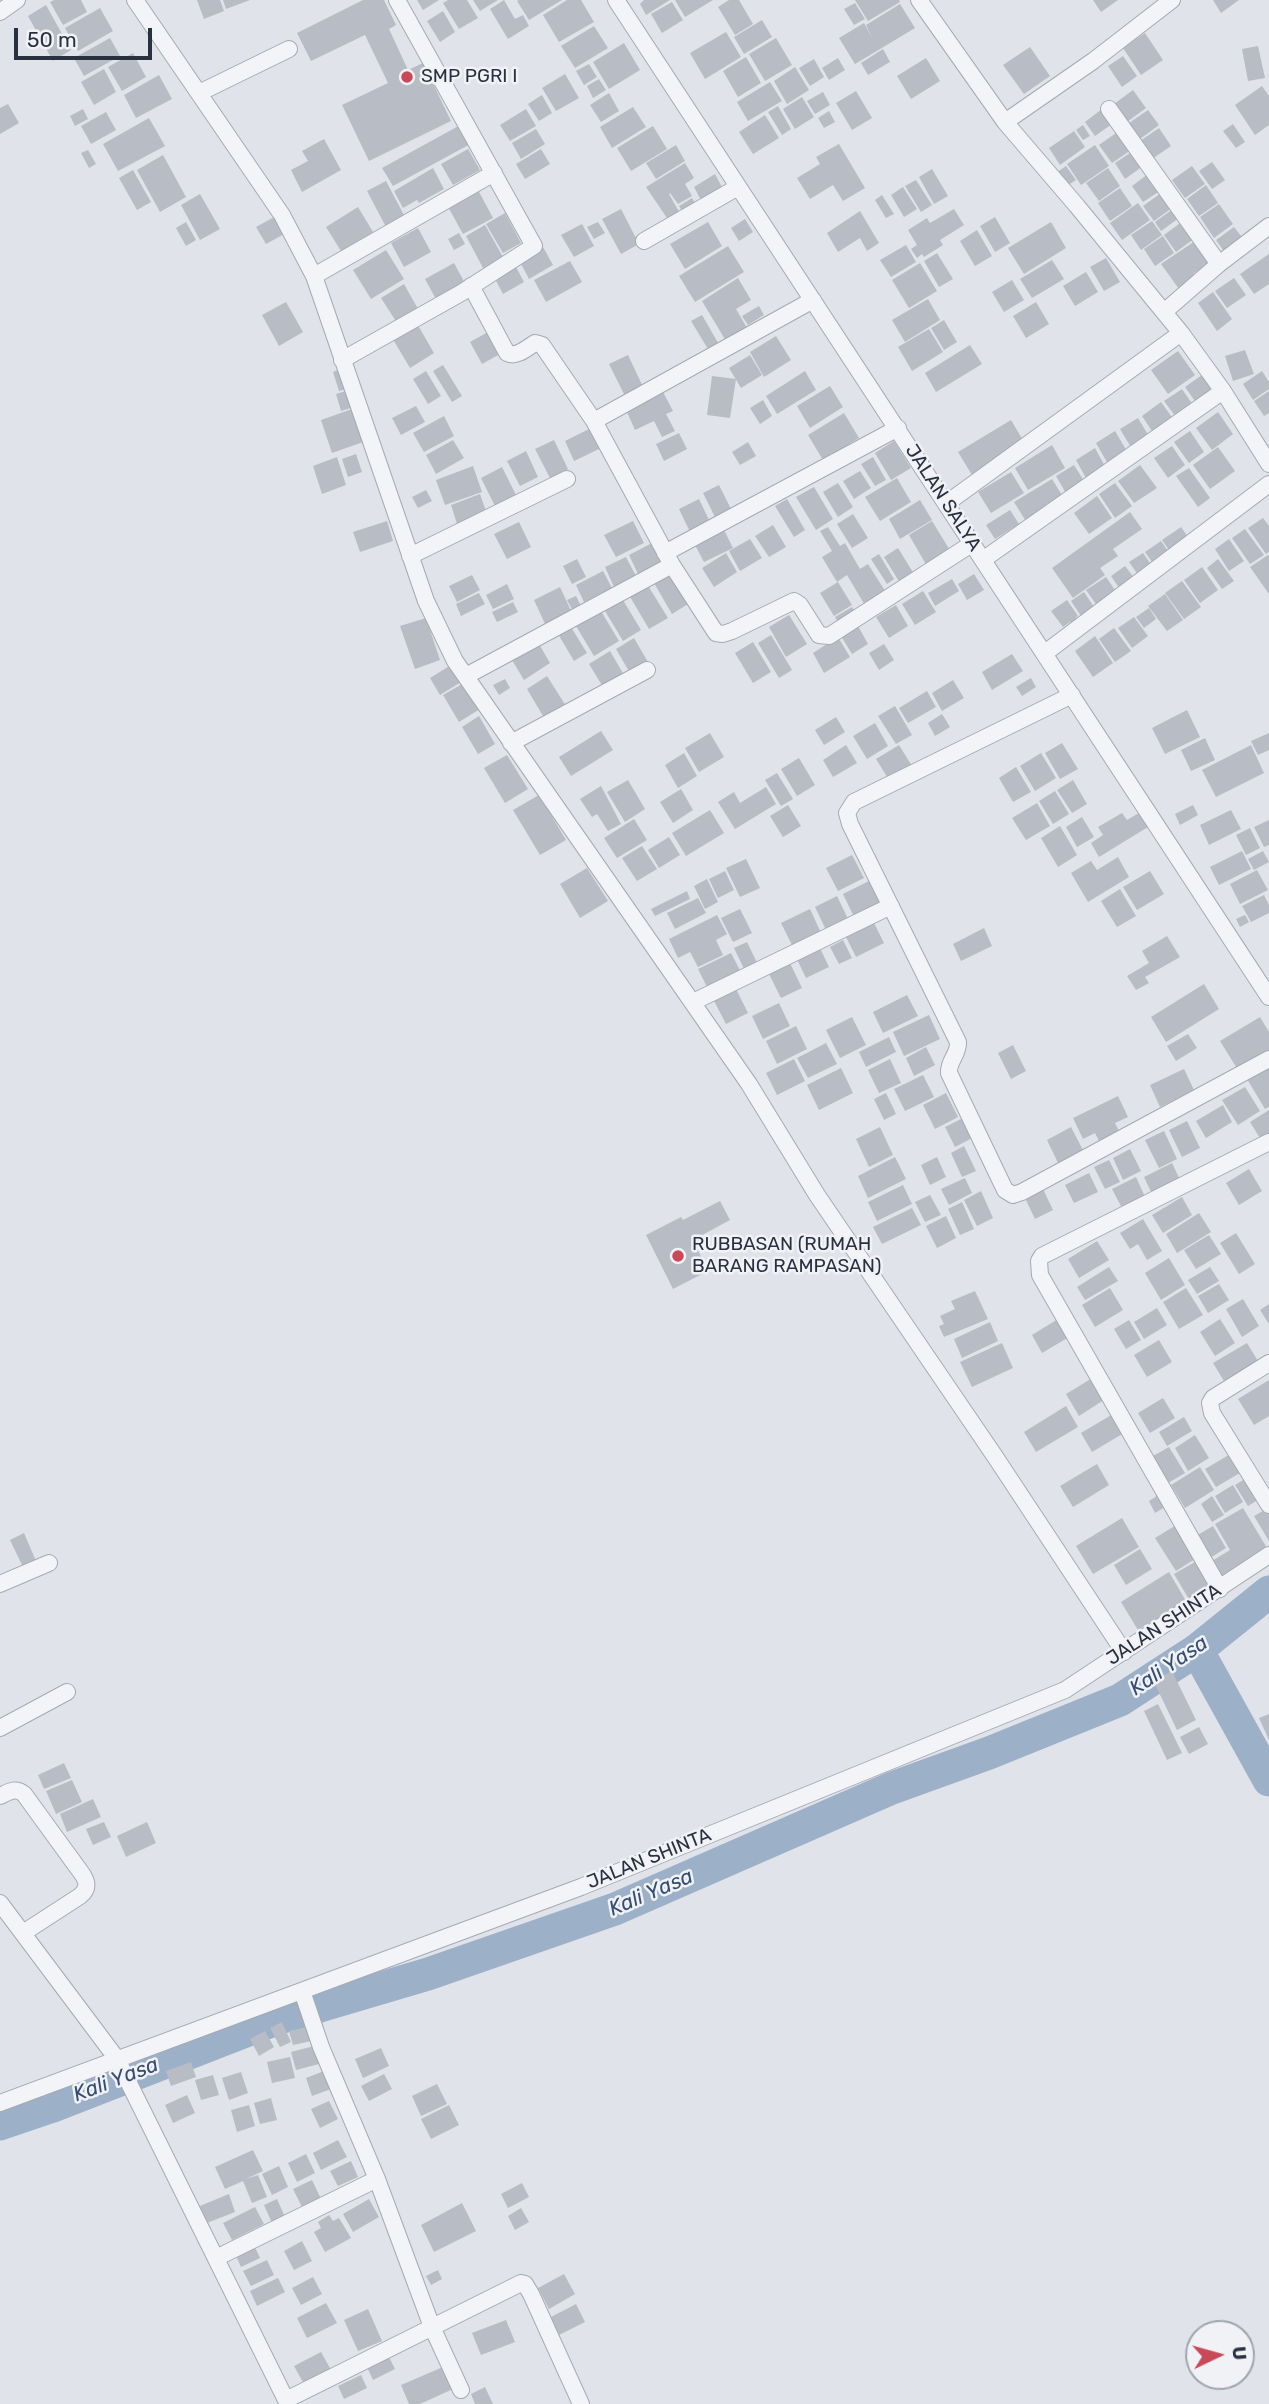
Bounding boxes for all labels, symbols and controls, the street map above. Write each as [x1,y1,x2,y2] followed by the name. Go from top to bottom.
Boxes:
[18,14,156,58] scale bar
[27,27,77,52] text: 50 m
[421,66,517,88] place label: SMP PGRI I
[399,69,415,85] marker: SMP PGRI I
[900,440,986,556] street label: JALAN SALYA
[692,1234,881,1278] place label: RUBBASAN (RUMAH BARANG RAMPASAN)
[670,1248,686,1264] marker: RUBBASAN (RUMAH BARANG RAMPASAN)
[1102,1580,1226,1670] street label: JALAN SHINTA
[1125,1631,1213,1701] water label: Kali Yasa
[584,1824,714,1894] street label: JALAN SHINTA
[605,1864,697,1922] water label: Kali Yasa
[70,2052,162,2108] water label: Kali Yasa
[1185,2320,1255,2390] north arrow
[1227,2345,1251,2361] text: U

